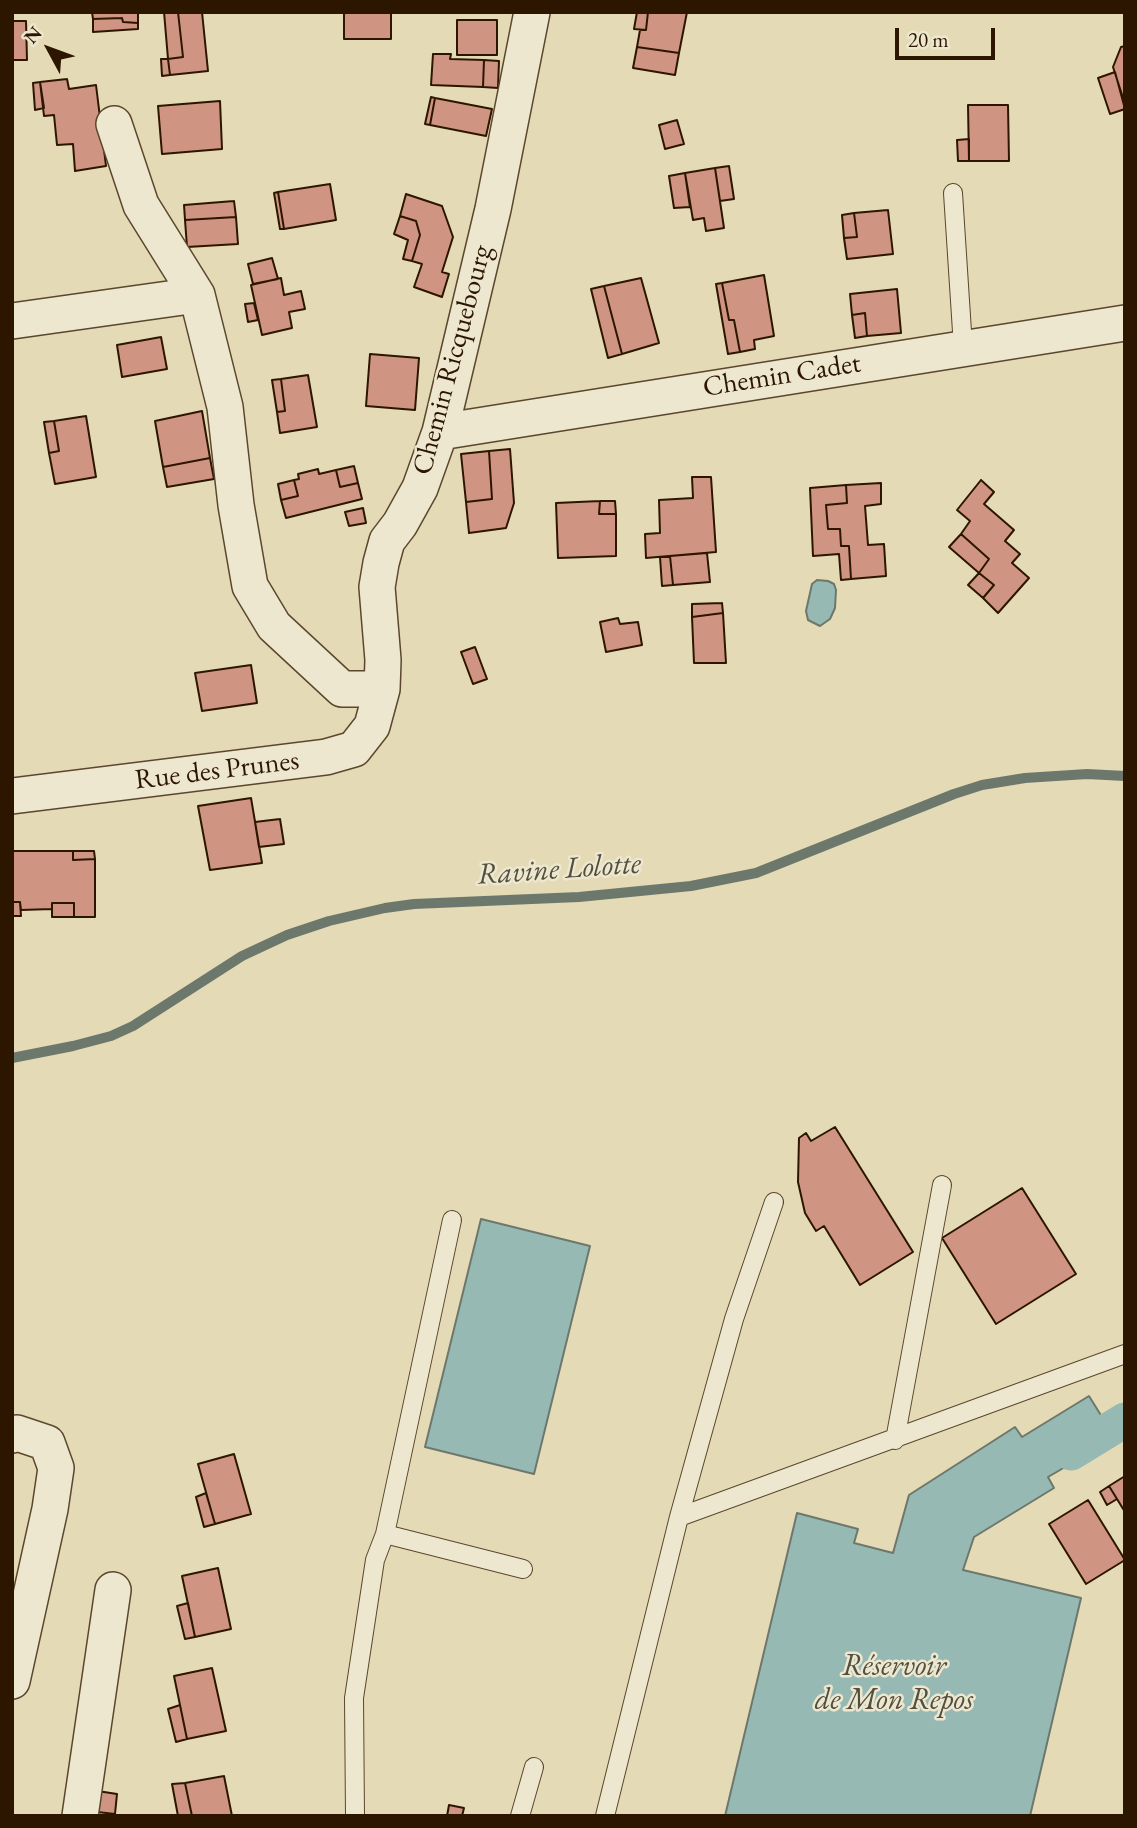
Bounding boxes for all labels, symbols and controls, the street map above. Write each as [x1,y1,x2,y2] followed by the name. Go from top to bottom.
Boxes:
[14,14,84,84] north arrow
[899,14,999,58] scale bar
[18,21,47,49] text: N
[908,26,949,53] text: 20 m
[406,241,500,479] street label: Chemin Ricquebourg
[701,347,863,405] street label: Chemin Cadet
[133,744,301,798] street label: Rue des Prunes
[476,846,642,894] water label: Ravine Lolotte
[815,1649,973,1720] water label: Réservoir de Mon Repos

